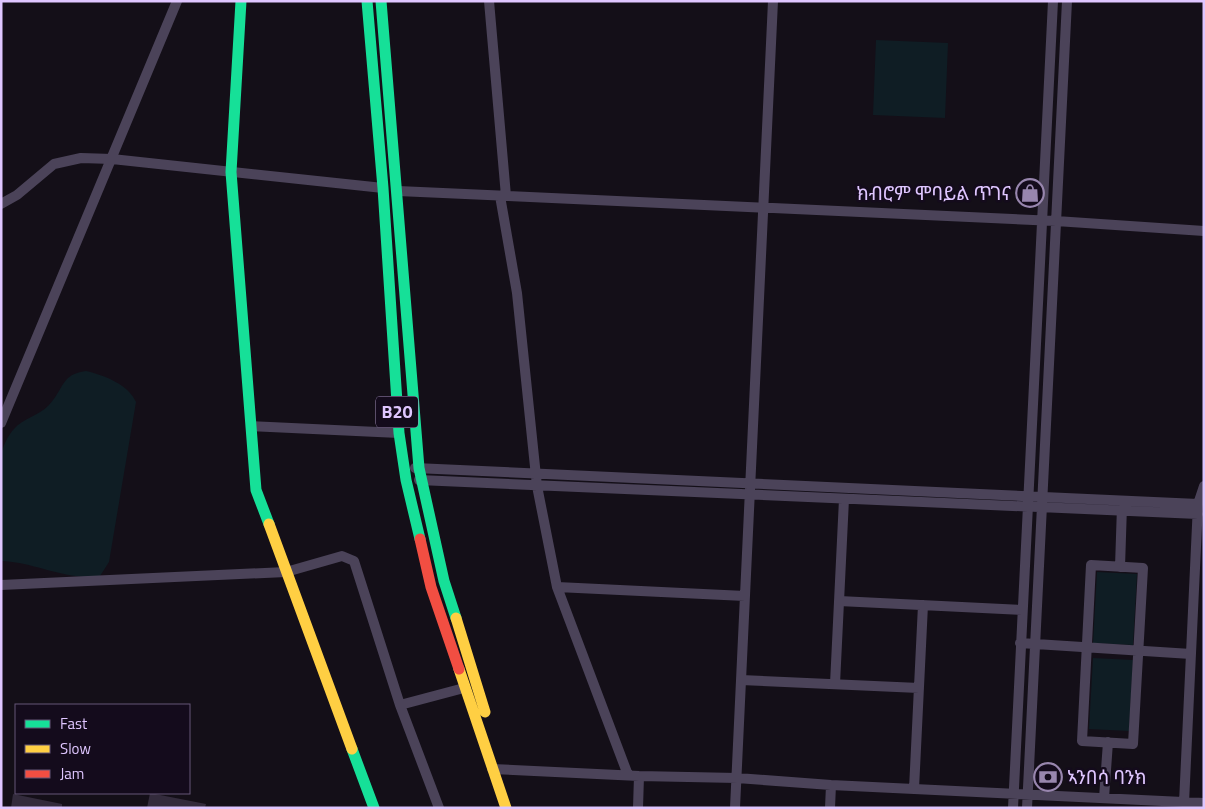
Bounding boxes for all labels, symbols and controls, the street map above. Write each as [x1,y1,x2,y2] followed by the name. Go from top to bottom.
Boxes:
[856,178,1011,207] place label: ክብሮም ሞባይል ጥገና
[1015,178,1045,208] shop icon: ክብሮም ሞባይል ጥገና
[376,397,418,428] road number: B20
[15,704,190,794] legend
[60,712,88,735] text: Fast
[60,737,91,760] text: Slow
[60,762,84,785] text: Jam
[1033,762,1063,792] bank icon: ኣንበሳ ባንክ
[1067,762,1147,791] place label: ኣንበሳ ባንክ

